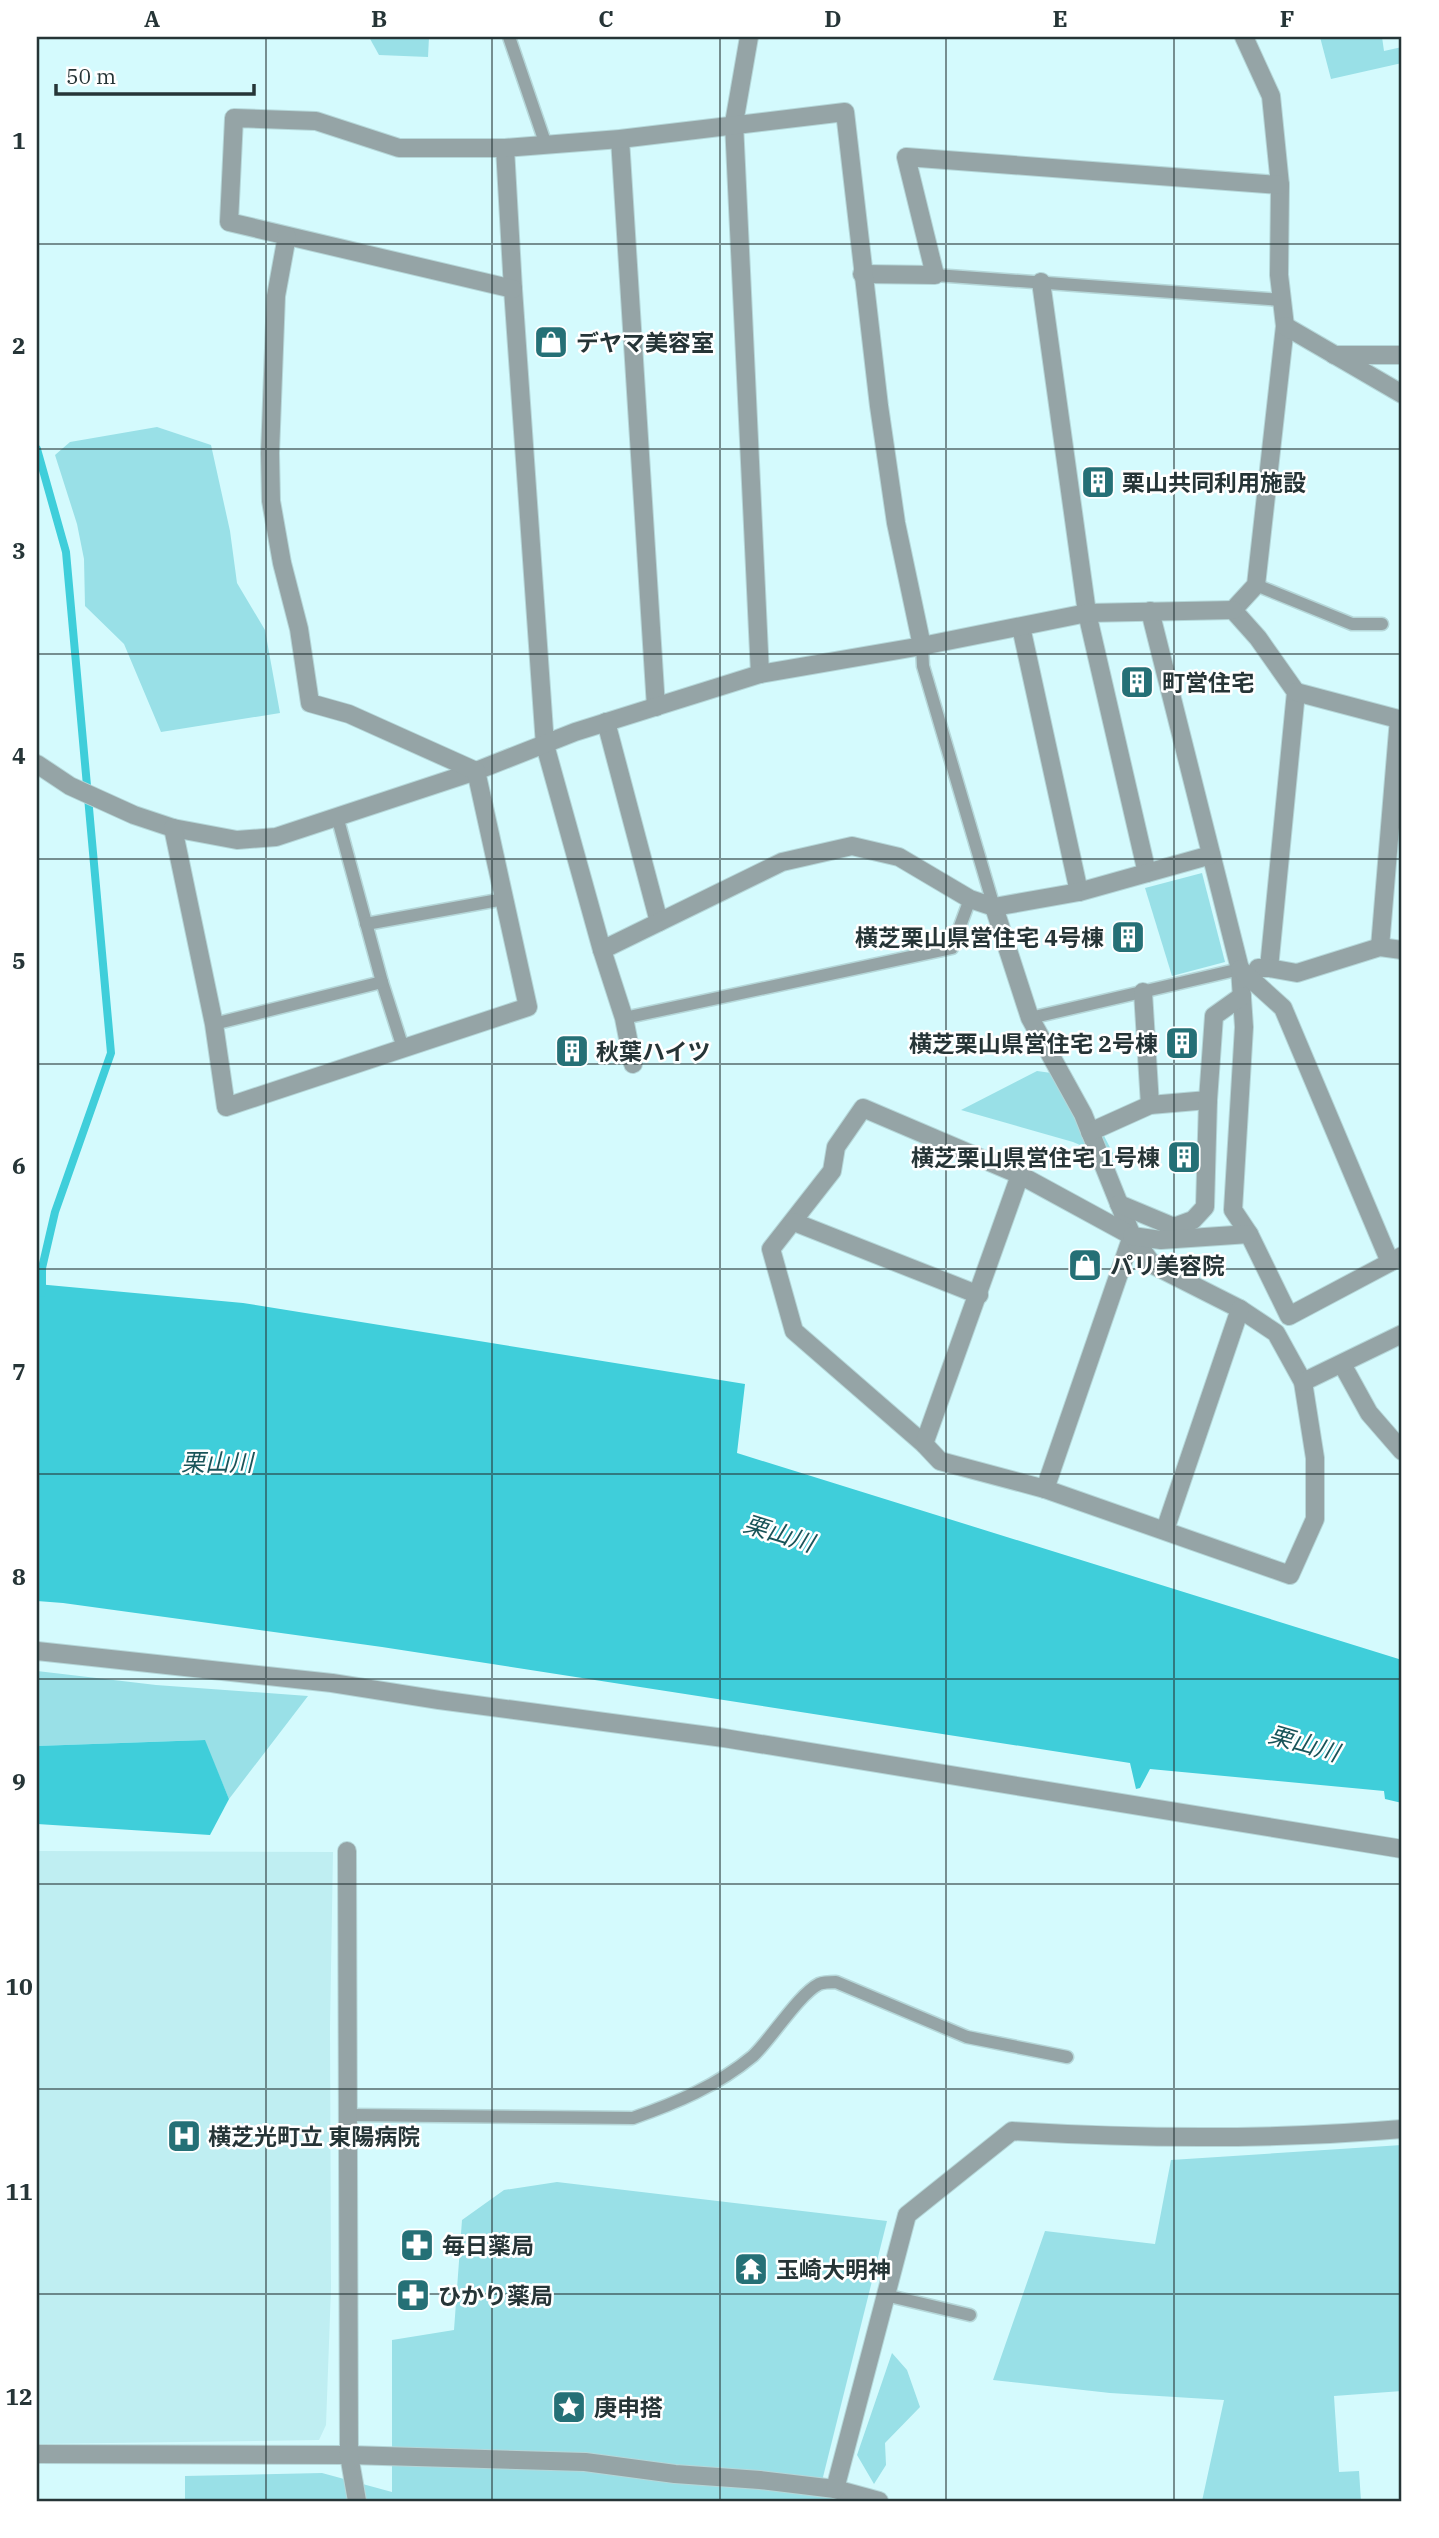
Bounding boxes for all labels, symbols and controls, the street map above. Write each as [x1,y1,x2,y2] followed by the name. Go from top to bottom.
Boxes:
[144,3,160,33] text: A
[371,3,387,33] text: B
[598,3,614,33] text: C
[824,3,842,33] text: D
[1052,3,1068,33] text: E
[1280,3,1294,33] text: F
[56,52,254,96] scale bar
[66,62,116,90] text: 50 m
[12,125,26,155] text: 1
[532,323,570,361] shop icon: デヤマ美容室
[576,327,714,357] place label: デヤマ美容室
[12,330,26,360] text: 2
[1079,463,1117,501] building icon: 栗山共同利用施設
[1122,467,1306,497] place label: 栗山共同利用施設
[12,535,26,565] text: 3
[1118,663,1156,701] building icon: 町営住宅
[1162,667,1254,697] place label: 町営住宅
[12,740,26,770] text: 4
[1109,918,1147,956] building icon: 横芝栗山県営住宅 4号棟
[855,922,1104,952] place label: 横芝栗山県営住宅 4号棟
[12,945,26,975] text: 5
[1163,1024,1201,1062] building icon: 横芝栗山県営住宅 2号棟
[909,1028,1158,1058] place label: 横芝栗山県営住宅 2号棟
[553,1032,591,1070] building icon: 秋葉ハイツ
[596,1036,711,1066] place label: 秋葉ハイツ
[1165,1138,1203,1176] building icon: 横芝栗山県営住宅 1号棟
[911,1142,1160,1172] place label: 横芝栗山県営住宅 1号棟
[12,1150,26,1180] text: 6
[1066,1246,1104,1284] shop icon: パリ美容院
[1110,1250,1225,1280] place label: パリ美容院
[12,1356,26,1386] text: 7
[181,1446,256,1478] water label: 栗山川
[740,1507,821,1560] water label: 栗山川
[12,1561,26,1591] text: 8
[1265,1718,1346,1769] water label: 栗山川
[12,1766,26,1796] text: 9
[5,1971,33,2001] text: 10
[165,2117,203,2155] hospital icon: 横芝光町立 東陽病院
[208,2121,420,2151] place label: 横芝光町立 東陽病院
[5,2176,33,2206] text: 11
[398,2226,436,2264] pharmacy icon: 毎日薬局
[442,2230,534,2260] place label: 毎日薬局
[732,2250,770,2288] temple icon: 玉崎大明神
[776,2254,891,2284] place label: 玉崎大明神
[394,2276,432,2314] pharmacy icon: ひかり薬局
[438,2280,553,2310] place label: ひかり薬局
[5,2381,33,2411] text: 12
[550,2388,588,2426] place icon: 庚申搭
[594,2392,663,2422] place label: 庚申搭

